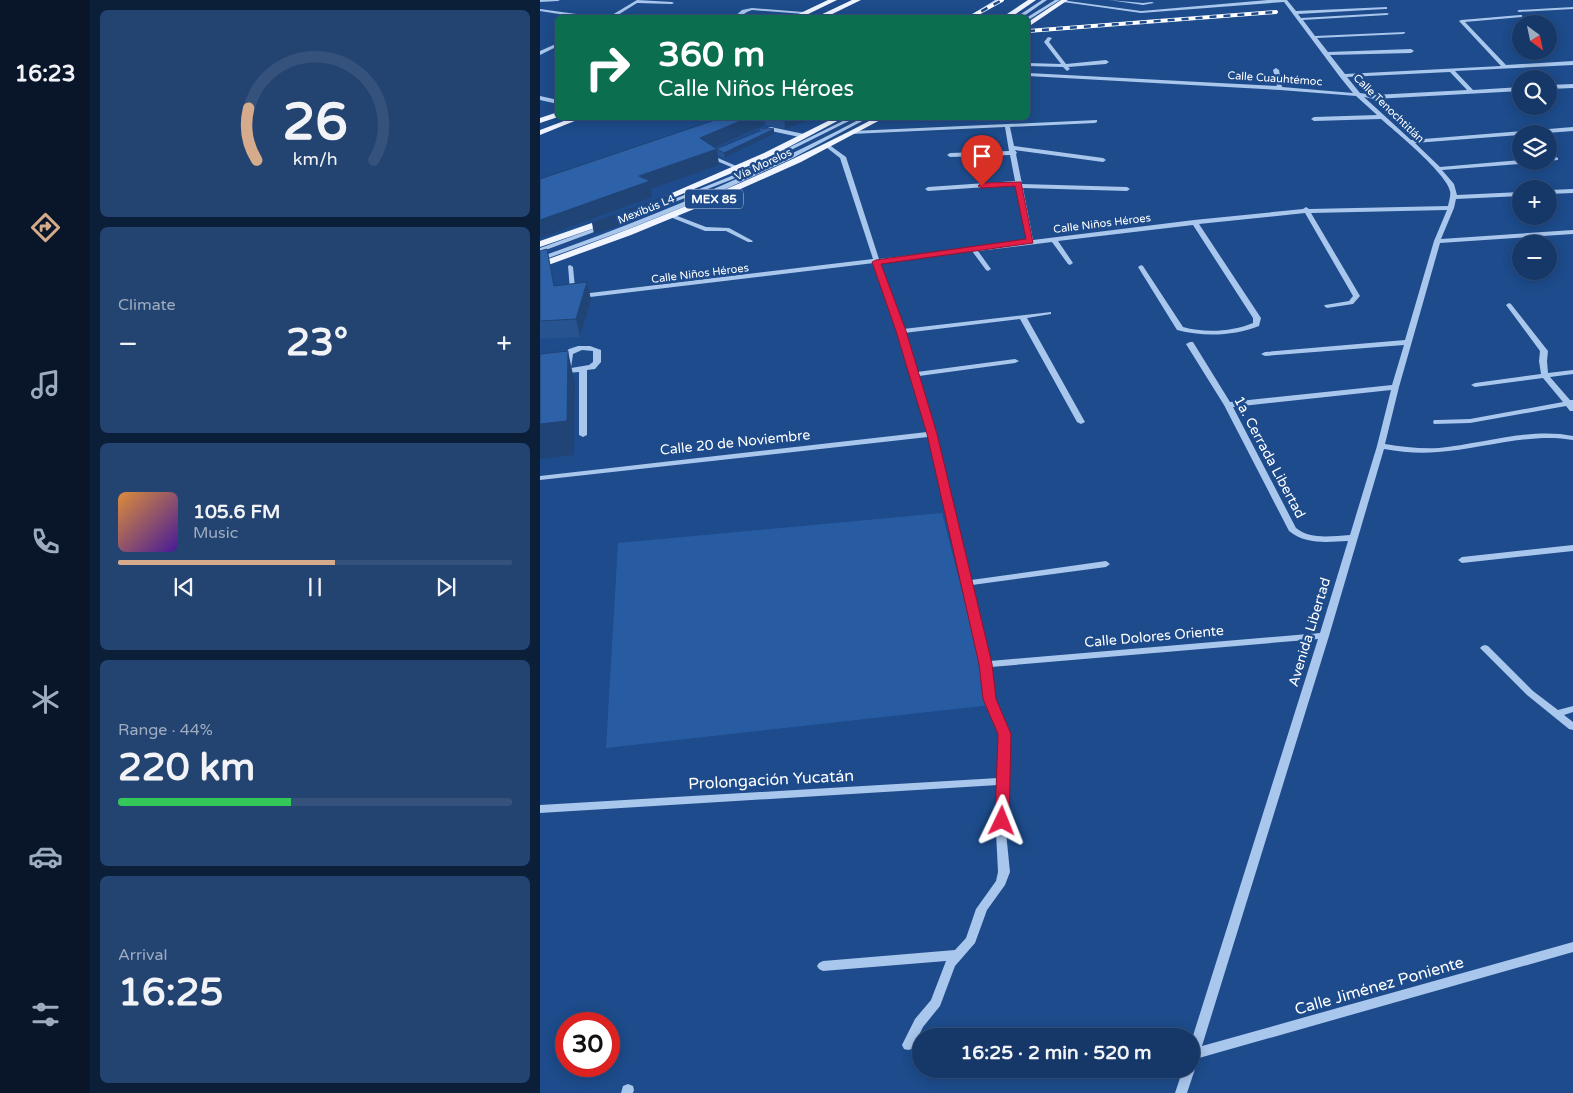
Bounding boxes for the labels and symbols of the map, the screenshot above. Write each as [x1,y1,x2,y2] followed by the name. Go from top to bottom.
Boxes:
[1512,15,1558,60] north arrow
[1227,69,1323,88] street label: Calle Cuauhtémoc
[1351,71,1427,145] street label: Calle Tenochtitlán
[961,135,1003,186] pin
[733,146,794,183] street label: Vía Morelos
[685,190,743,208] road number: MEX 85
[616,192,677,227] street label: Mexibús L4
[1053,211,1151,236] street label: Calle Niños Héroes
[651,261,749,286] street label: Calle Niños Héroes
[1230,393,1309,521] street label: 1a. Cerrada Libertad
[659,426,811,459] street label: Calle 20 de Noviembre
[1285,576,1334,689] street label: Avenida Libertad
[1084,622,1225,651] street label: Calle Dolores Oriente
[688,766,854,794] street label: Prolongación Yucatán
[975,794,1027,846] position arrow
[1292,952,1466,1020] street label: Calle Jiménez Poniente
[555,1012,620,1077] speed limit sign: 30

